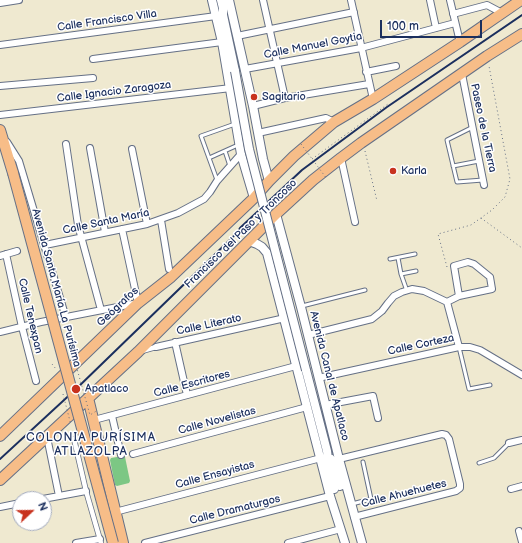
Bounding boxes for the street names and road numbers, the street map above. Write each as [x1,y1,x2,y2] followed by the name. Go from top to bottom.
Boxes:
[56,7,158,35] street label: Calle Francisco Villa
[263,30,363,62] street label: Calle Manuel Goytia
[56,78,172,106] street label: Calle Ignacio Zaragoza
[467,82,499,174] street label: Paseo de la Tierra
[182,177,300,291] street label: Francisco del Paso y Troncoso
[61,206,151,238] street label: Calle Santa María
[28,207,84,369] street label: Avenida Santa María La Purísima
[15,277,45,355] street label: Calle Tenexpan
[94,284,142,330] street label: Geógrafos
[306,310,352,442] street label: Avenida Canal de Apatlaco
[175,312,243,338] street label: Calle Literato
[387,332,455,358] street label: Calle Corteza
[152,367,232,401] street label: Calle Escritores
[177,404,257,438] street label: Calle Novelistas
[174,458,256,492] street label: Calle Ensayistas
[360,477,448,511] street label: Calle Ahuehuetes
[188,492,282,528] street label: Calle Dramaturgos

